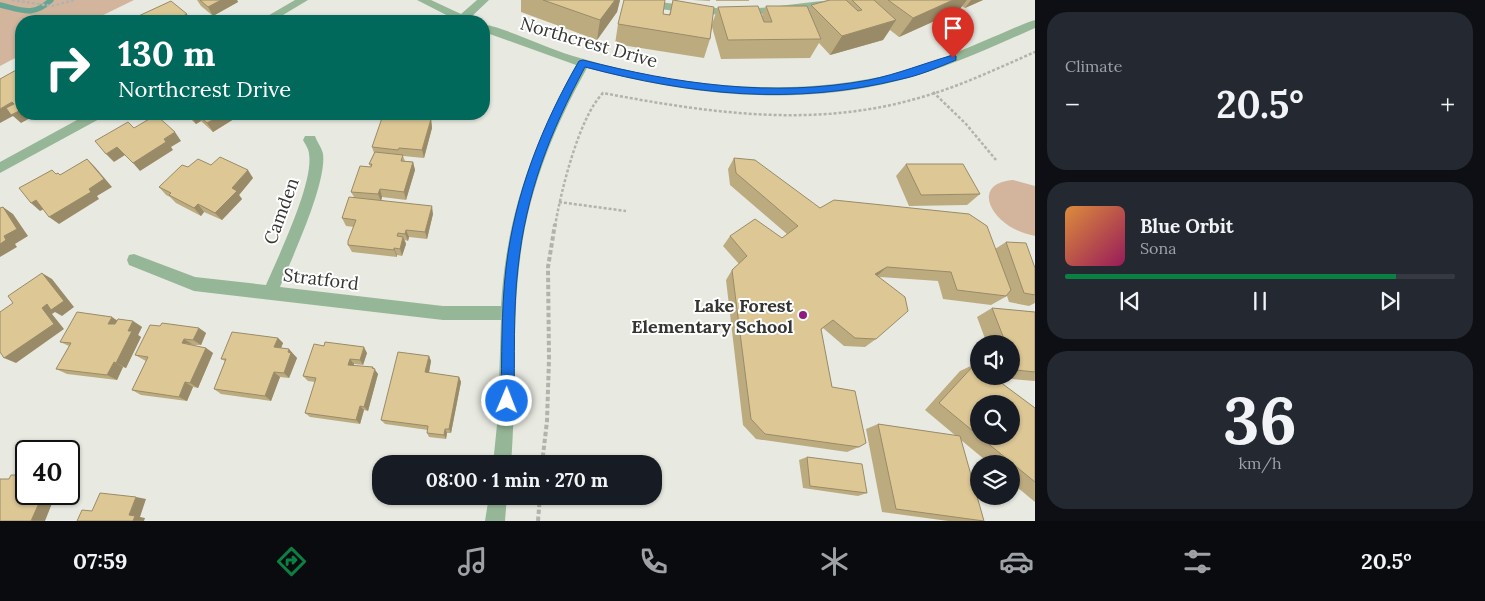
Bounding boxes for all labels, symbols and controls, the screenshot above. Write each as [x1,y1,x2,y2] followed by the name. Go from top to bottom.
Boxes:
[932,7,974,58] pin
[518,11,661,73] street label: Northcrest Drive
[939,14,967,42] icon: arrive
[118,31,215,76] text: 130 m
[35,35,100,100] icon: right
[1065,56,1122,76] text: Climate
[118,75,291,103] text: Northcrest Drive
[1216,80,1304,128] text: 20.5°
[1065,87,1080,123] text: −
[1440,87,1455,123] text: +
[258,174,304,248] street label: Camden
[1140,214,1234,238] text: Blue Orbit
[1140,238,1176,258] text: Sona
[282,263,360,295] street label: Stratford
[1116,287,1144,315] icon: previous
[1246,287,1274,315] icon: pause
[1376,287,1404,315] icon: next
[631,294,794,338] place label: Lake Forest Elementary School
[797,309,809,321] marker: Lake Forest Elementary School
[970,335,1020,505] map controls
[970,335,1020,385] button: sound
[480,374,532,426] position arrow
[1223,379,1297,462] text: 36
[970,395,1020,445] button: search
[15,440,80,505] speed limit sign: 40
[1238,453,1282,473] text: km/h
[970,455,1020,505] button: layers
[426,468,608,492] text: 08:00 · 1 min · 270 m
[274,544,309,579] icon: directions
[455,544,490,579] icon: music
[636,544,671,579] icon: phone
[817,544,852,579] icon: climate
[999,544,1034,579] icon: car
[1180,544,1215,579] icon: filters
[73,547,127,575] text: 07:59
[1361,547,1412,575] text: 20.5°

